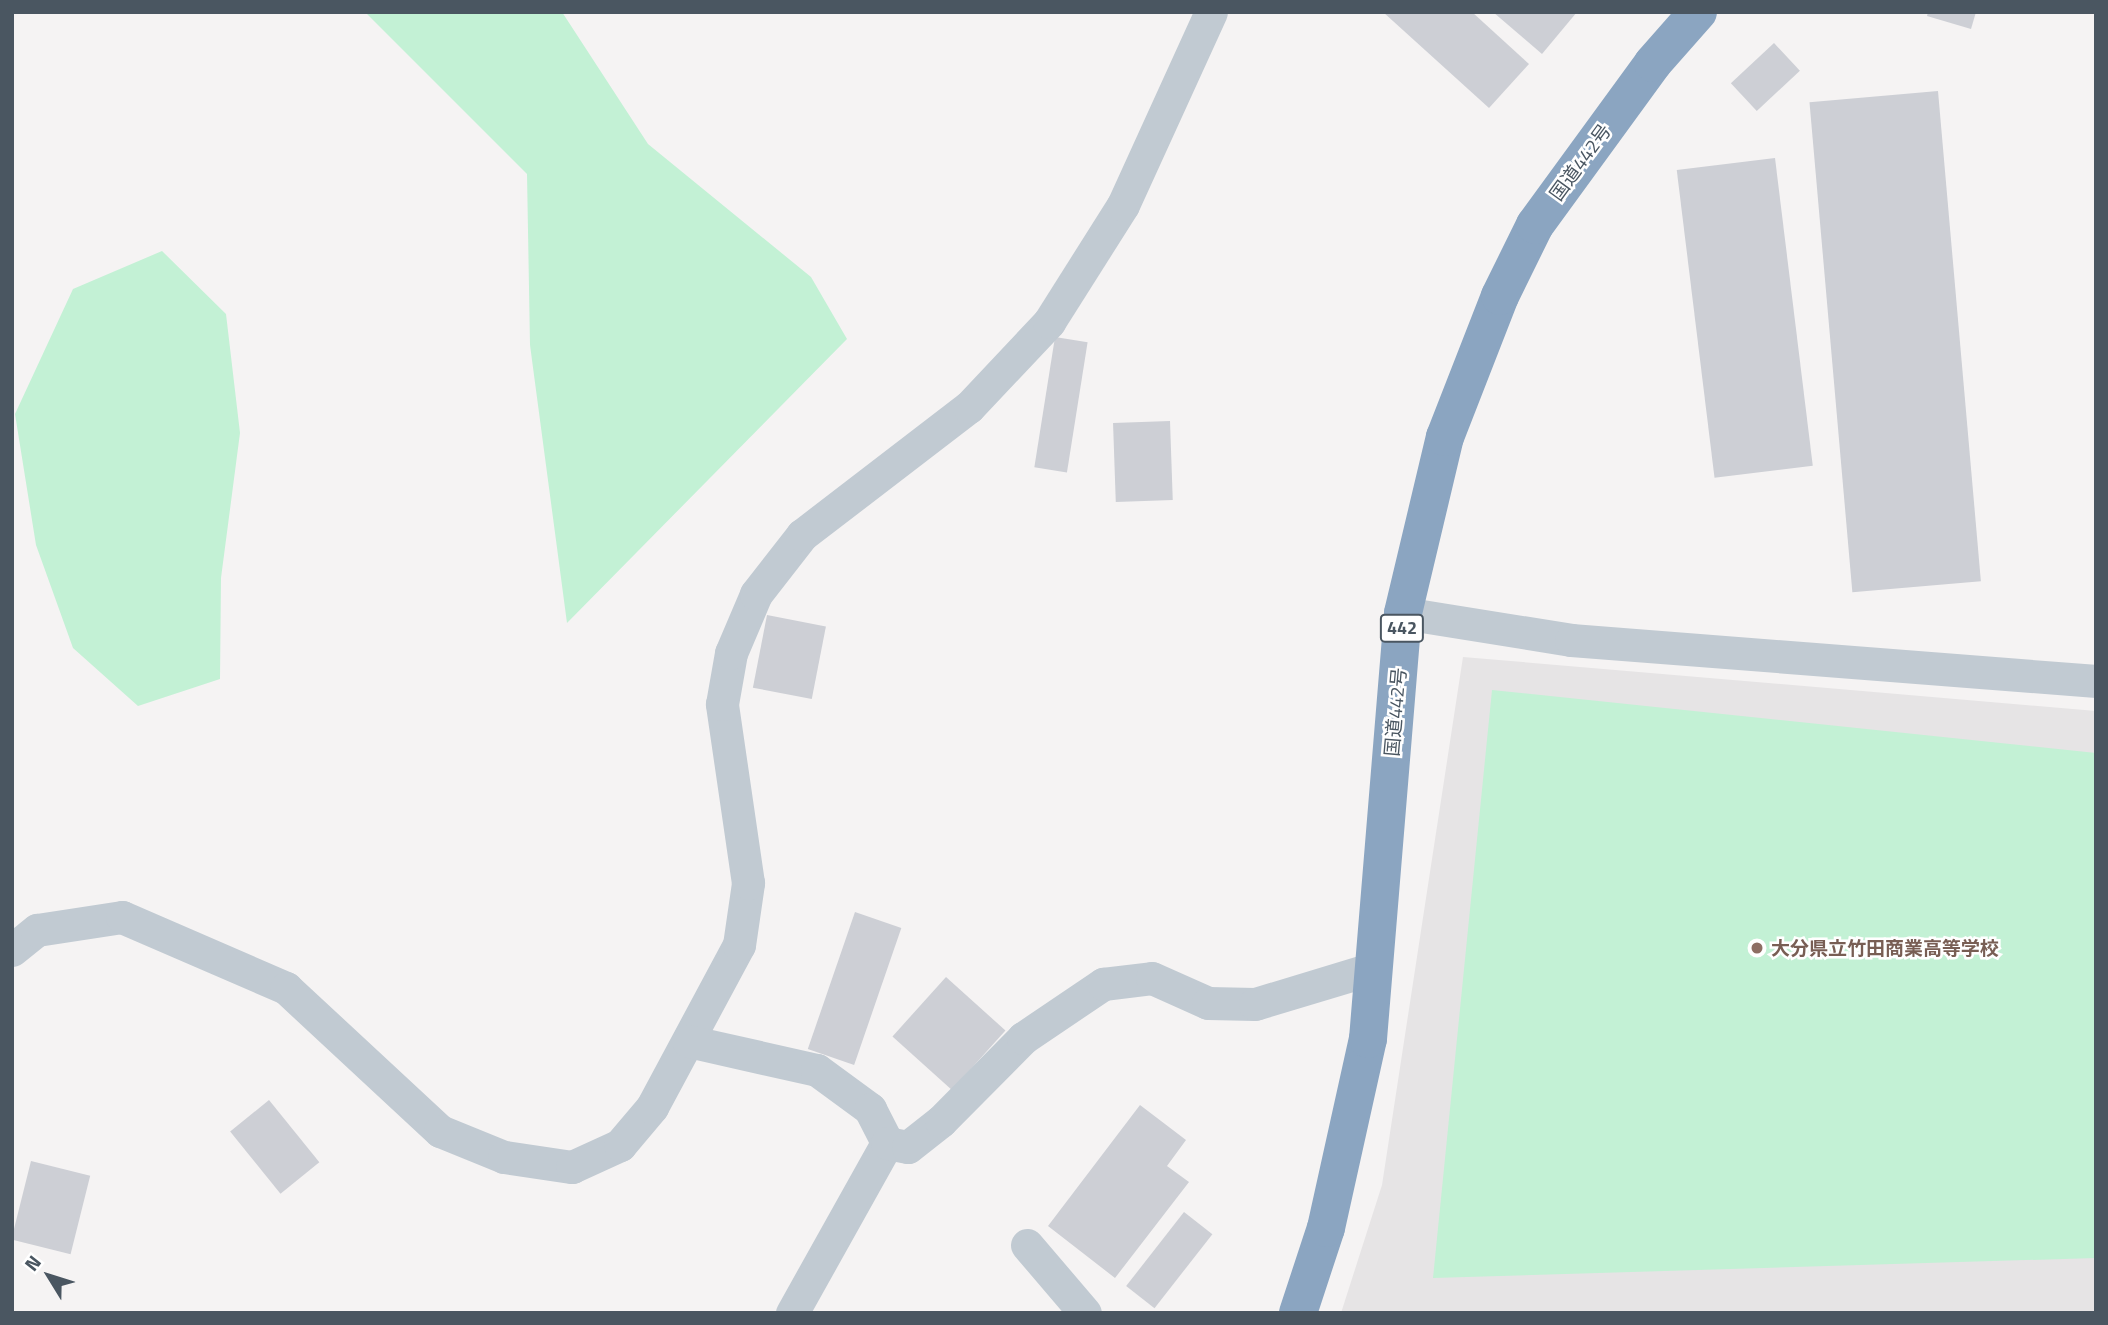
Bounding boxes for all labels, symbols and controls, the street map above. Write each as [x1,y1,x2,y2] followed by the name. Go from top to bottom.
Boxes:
[1545,119,1615,205] street label: 国道442号
[1379,614,1425,642] road number: 442
[1380,667,1410,757] street label: 国道442号
[1771,937,1999,959] place label: 大分県立竹田商業高等学校
[1749,940,1765,956] marker: 大分県立竹田商業高等学校
[14,1241,84,1311] north arrow
[17,1249,48,1277] text: N

